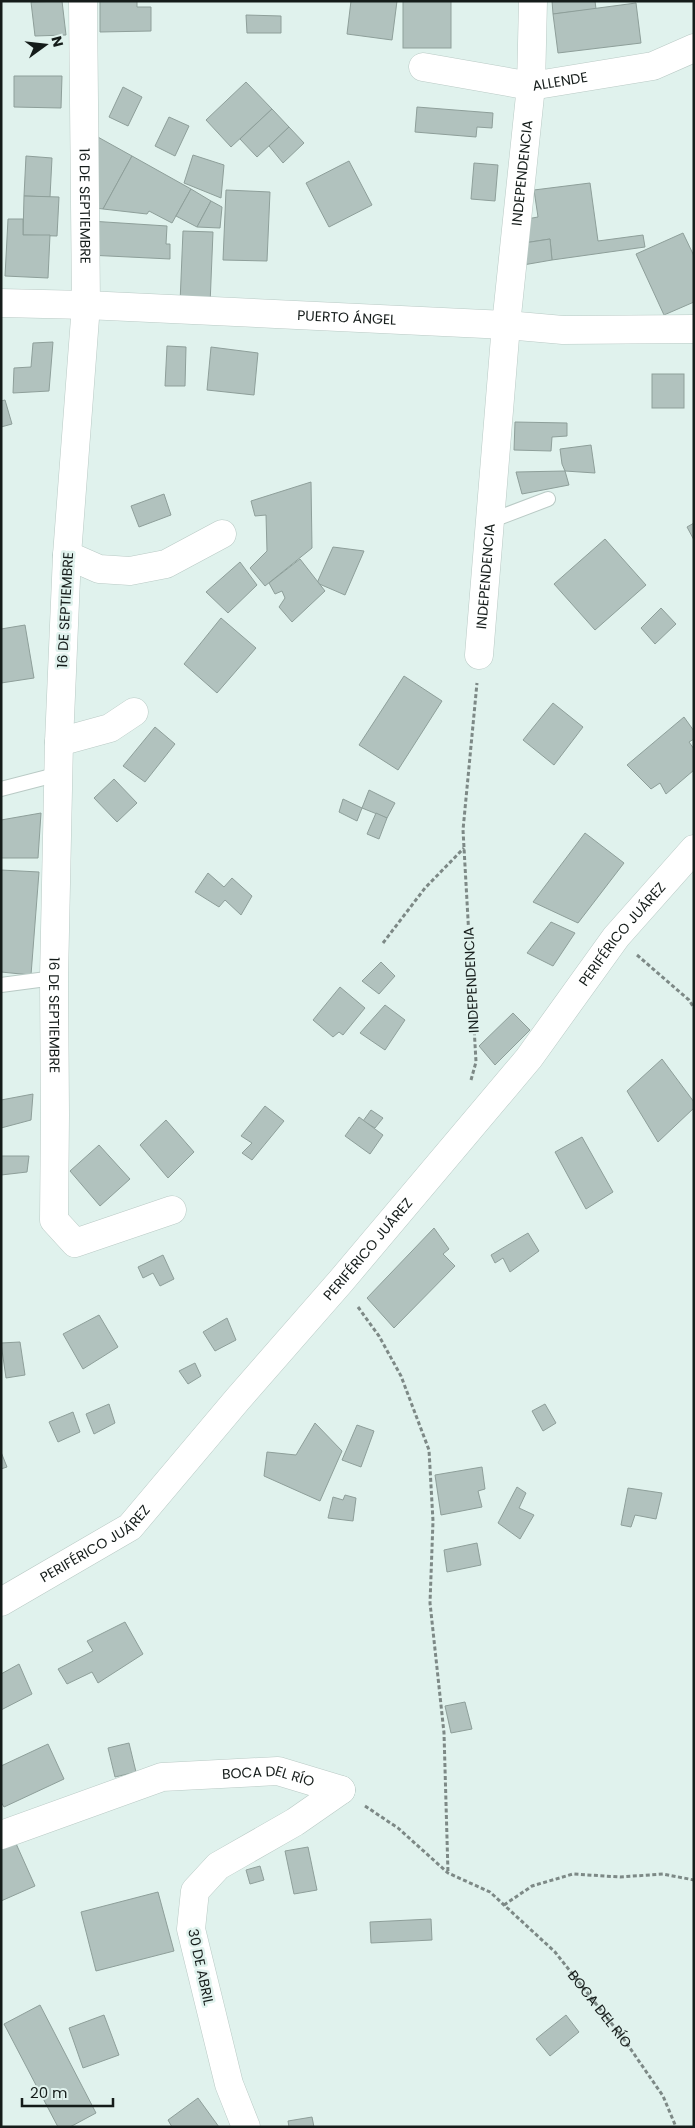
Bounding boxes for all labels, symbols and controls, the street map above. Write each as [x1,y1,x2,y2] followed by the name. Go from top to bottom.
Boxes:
[20,20,70,70] north arrow
[47,34,69,49] text: N
[531,67,589,96] street label: ALLENDE
[506,119,537,227] street label: INDEPENDENCIA
[74,148,96,264] street label: 16 DE SEPTIEMBRE
[297,305,397,330] street label: PUERTO ÁNGEL
[471,523,500,630] street label: INDEPENDENCIA
[52,552,78,668] street label: 16 DE SEPTIEMBRE
[574,878,670,990] street label: PERIFÉRICO JUÁREZ
[458,926,484,1034] street label: INDEPENDENCIA
[44,957,65,1073] street label: 16 DE SEPTIEMBRE
[319,1194,417,1305] street label: PERIFÉRICO JUÁREZ
[36,1501,154,1587] street label: PERIFÉRICO JUÁREZ
[222,1761,317,1791] street label: BOCA DEL RÍO
[183,1927,219,2007] street label: 30 DE ABRIL
[563,1966,637,2052] street label: BOCA DEL RÍO
[22,2076,114,2108] scale bar
[30,2082,68,2103] text: 20 m

